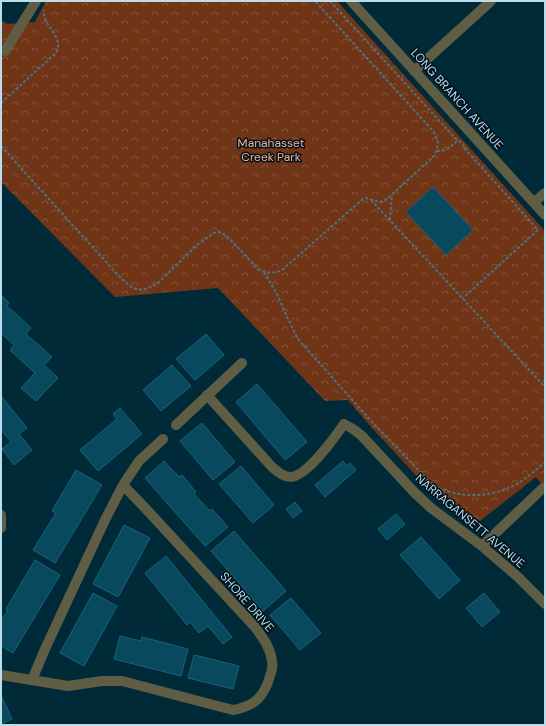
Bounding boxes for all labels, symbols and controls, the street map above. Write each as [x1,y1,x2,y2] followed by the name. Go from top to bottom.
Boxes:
[407,45,507,153] street label: LONG BRANCH AVENUE
[238,135,305,165] park label: Manahasset Creek Park
[412,470,528,572] street label: NARRAGANSETT AVENUE
[217,569,278,636] street label: SHORE DRIVE

